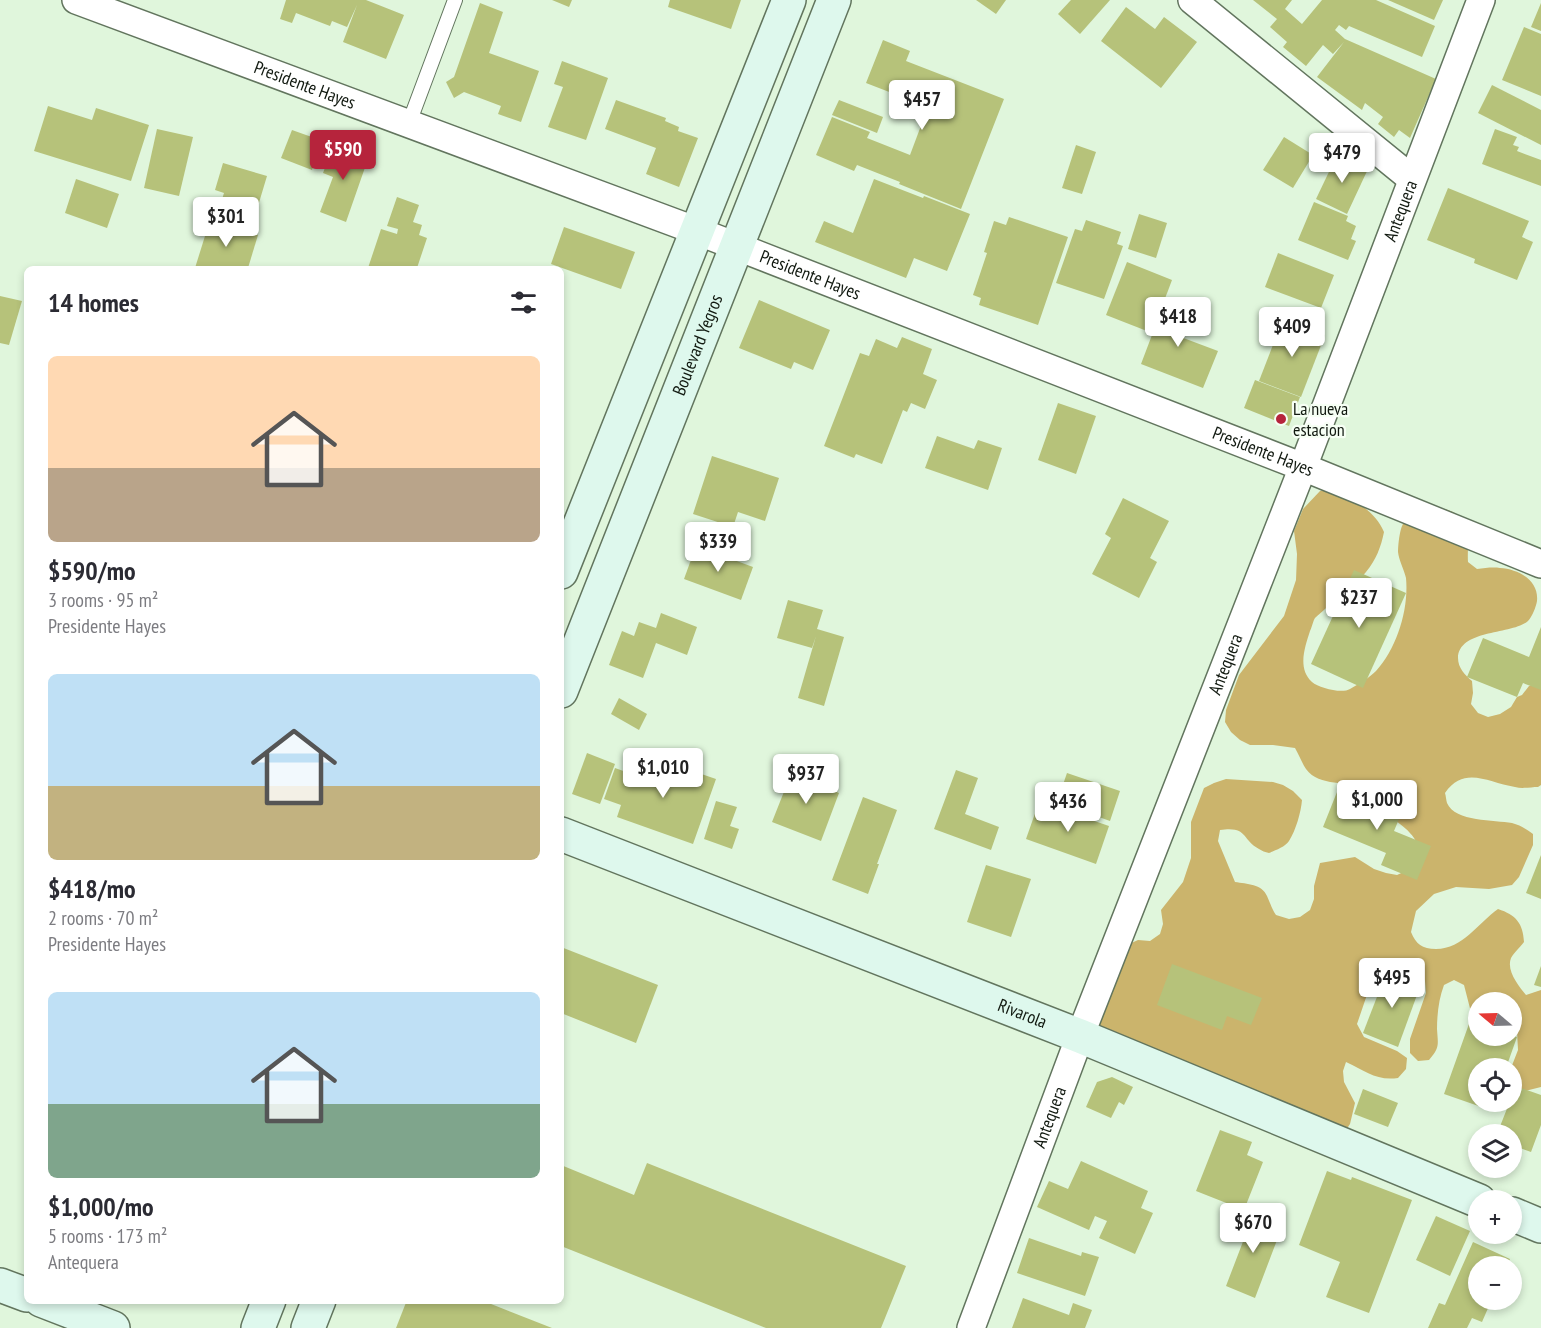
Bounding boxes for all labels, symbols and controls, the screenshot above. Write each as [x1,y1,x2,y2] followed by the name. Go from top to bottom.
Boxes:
[251,55,359,114] street label: Presidente Hayes
[886,80,958,131] pin: $457
[903,86,941,112] text: $457
[307,130,379,181] pin: $590
[1306,133,1378,184] pin: $479
[324,136,362,162] text: $590
[1323,139,1361,165] text: $479
[1378,177,1422,244] street label: Antequera
[190,197,262,248] pin: $301
[207,203,245,229] text: $301
[757,245,864,305] street label: Presidente Hayes
[48,286,139,319] text: 14 homes
[507,286,540,319] icon: filters
[667,291,727,399] street label: Boulevard Yegros
[1142,297,1214,348] pin: $418
[1159,303,1197,329] text: $418
[1256,307,1328,358] pin: $409
[1273,313,1311,339] text: $409
[240,395,348,503] icon: home
[1293,397,1348,441] place label: La nueva estacion
[1274,412,1288,426] marker: La nueva estacion
[1209,421,1317,481] street label: Presidente Hayes
[682,522,754,573] pin: $339
[699,528,737,554] text: $339
[48,554,136,587] text: $590/mo
[1323,578,1395,629] pin: $237
[1340,584,1378,610] text: $237
[48,587,158,613] text: 3 rooms · 95 m²
[48,613,166,639] text: Presidente Hayes
[1203,630,1248,698] street label: Antequera
[240,713,348,821] icon: home
[614,748,712,799] pin: $1,010
[637,754,689,780] text: $1,010
[770,754,842,805] pin: $937
[787,760,825,786] text: $937
[1328,780,1426,831] pin: $1,000
[1032,782,1104,833] pin: $436
[1351,786,1403,812] text: $1,000
[1049,788,1087,814] text: $436
[48,872,136,905] text: $418/mo
[48,905,158,931] text: 2 rooms · 70 m²
[48,931,166,957] text: Presidente Hayes
[1356,958,1428,1009] pin: $495
[1373,964,1411,990] text: $495
[1468,992,1522,1046] north arrow
[1468,992,1522,1310] map controls
[995,993,1050,1033] street label: Rivarola
[240,1031,348,1139] icon: home
[1468,1058,1522,1112] button: locate
[1027,1083,1071,1151] street label: Antequera
[1468,1124,1522,1178] button: layers
[48,1190,154,1223] text: $1,000/mo
[1468,1190,1522,1244] button: +
[1217,1203,1289,1254] pin: $670
[1234,1209,1272,1235] text: $670
[48,1223,167,1249] text: 5 rooms · 173 m²
[48,1249,119,1275] text: Antequera
[1468,1256,1522,1310] button: −

